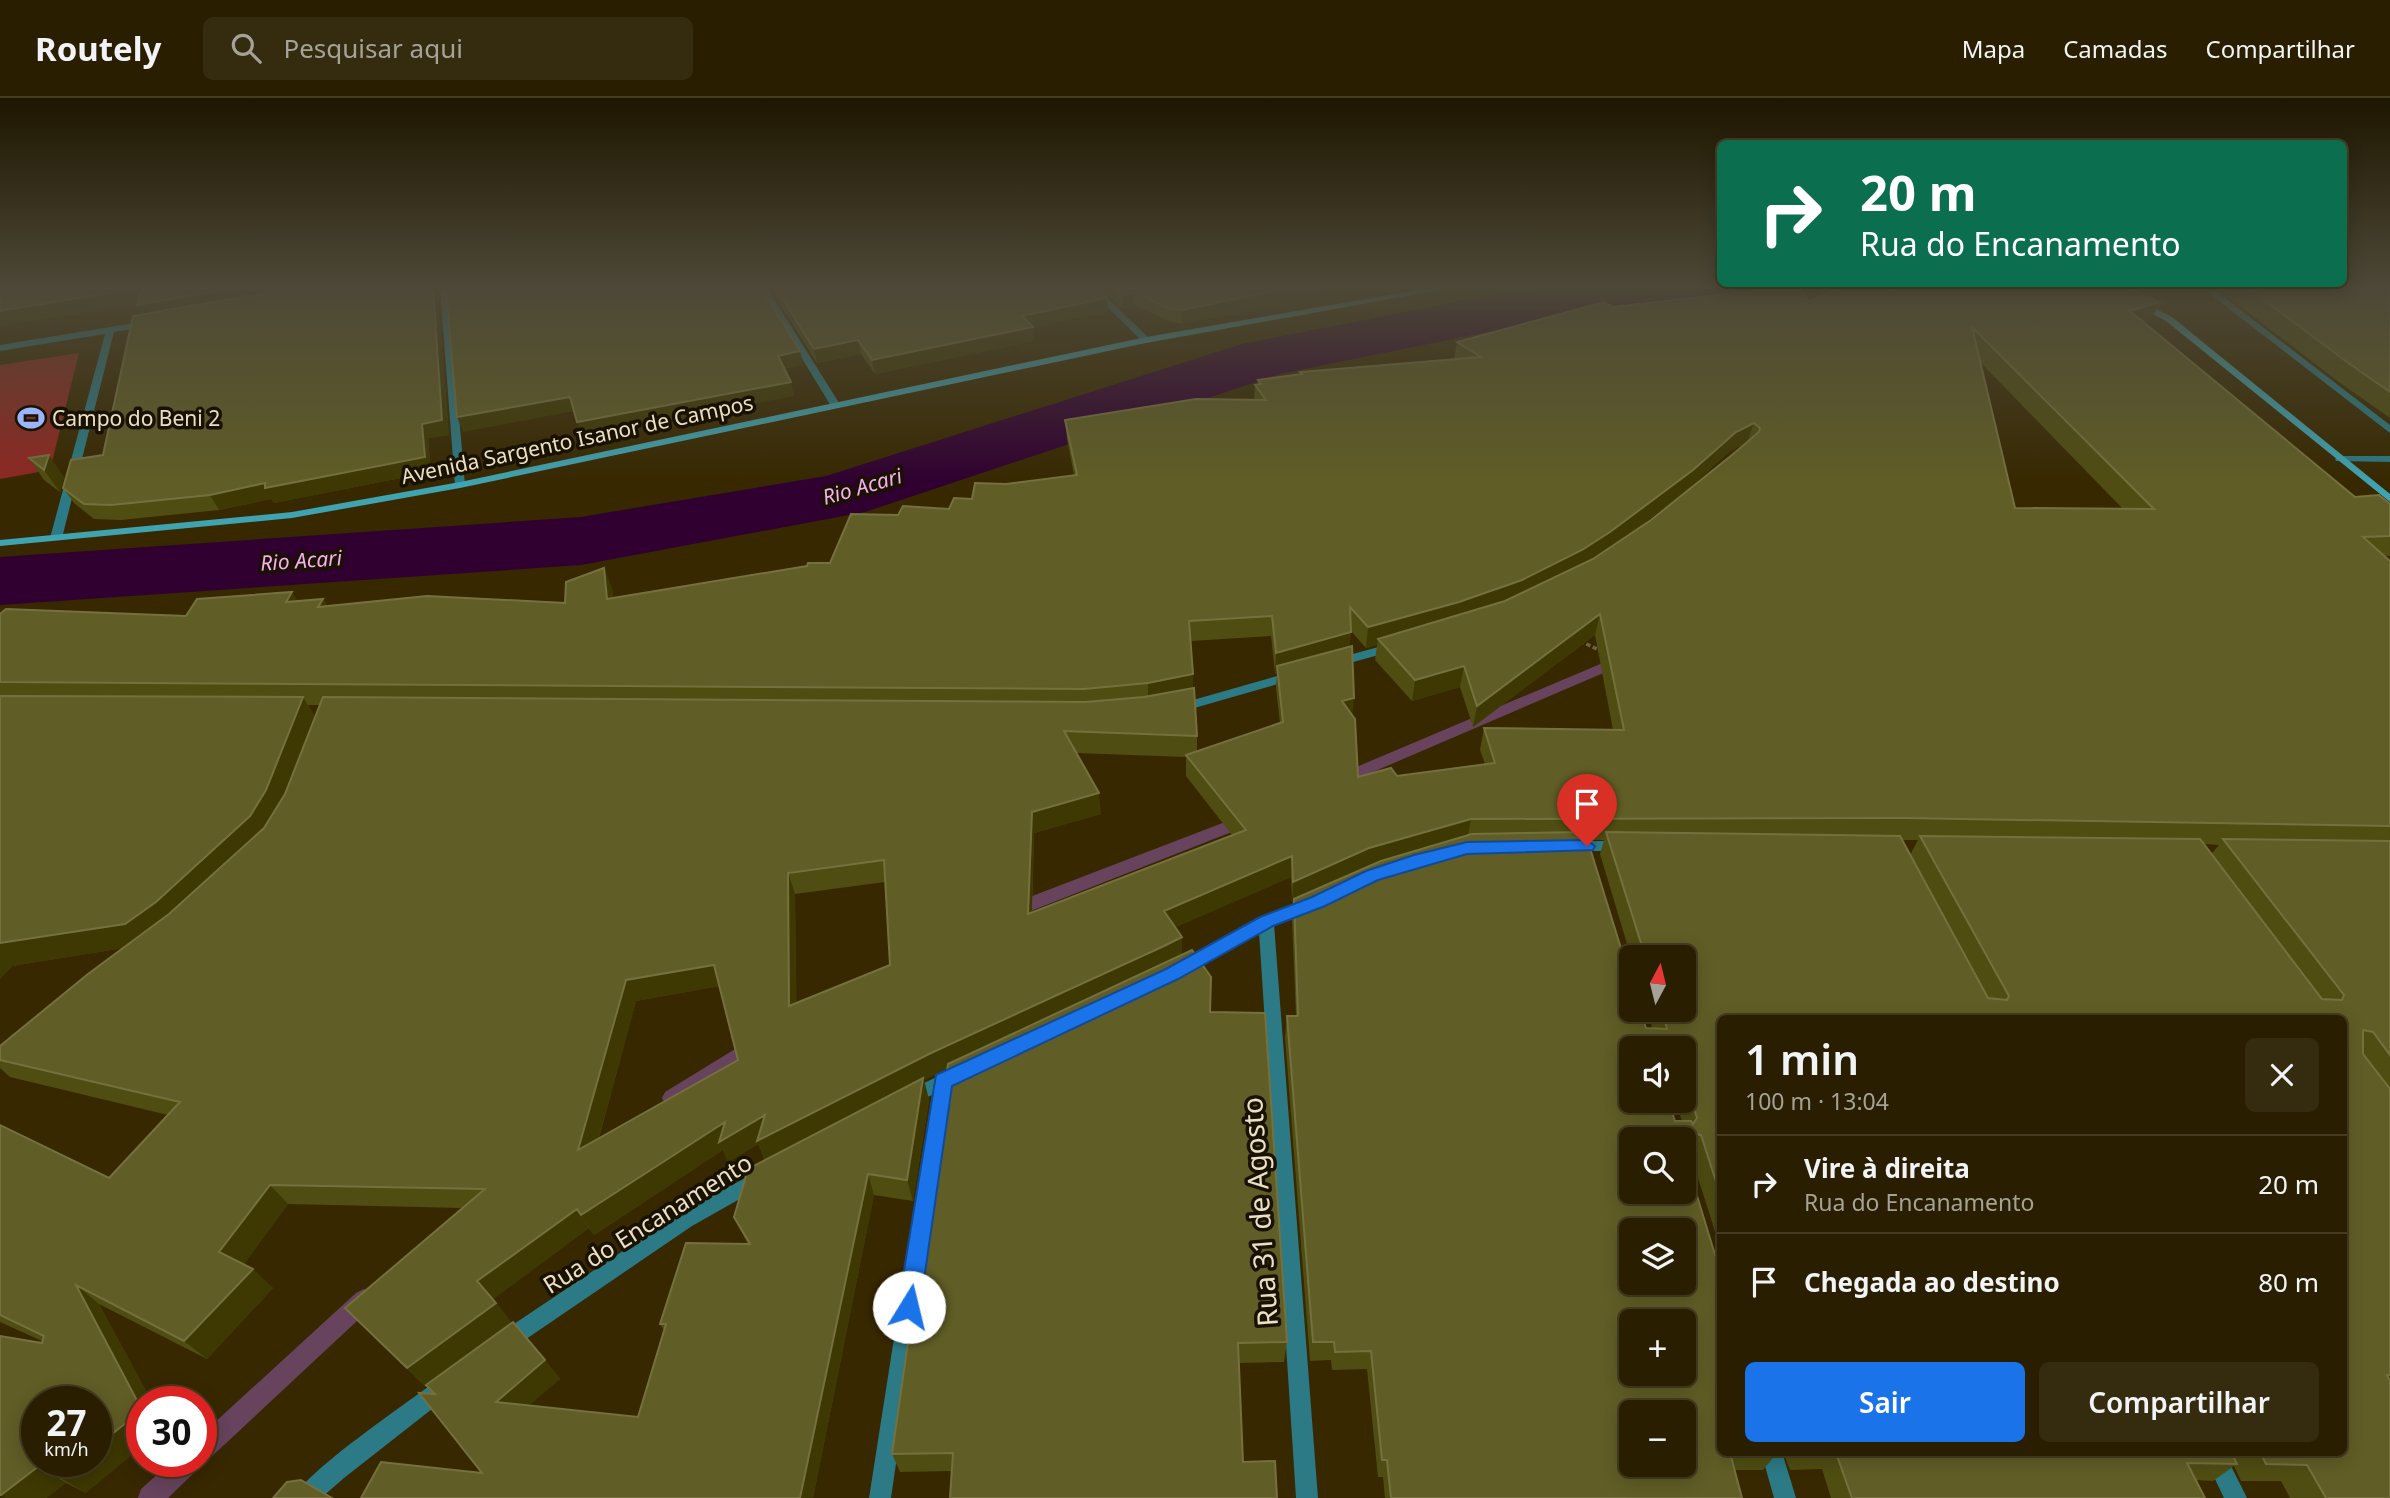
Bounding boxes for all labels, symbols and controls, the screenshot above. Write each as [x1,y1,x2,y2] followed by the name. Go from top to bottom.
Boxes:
[203,17,693,80] search box
[35,26,161,71] text: Routely
[227,29,265,67] icon: search
[283,30,463,66] text: Pesquisar aqui
[1962,32,2025,65] text: Mapa
[2063,32,2167,65] text: Camadas
[2205,32,2355,65] text: Compartilhar
[1860,159,1977,225] text: 20 m
[1745,168,1836,259] icon: right
[1860,222,2181,265] text: Rua do Encanamento
[398,388,756,490] street label: Avenida Sargento Isanor de Campos
[16,403,46,433] sports icon: Campo do Beni 2
[52,404,220,432] place label: Campo do Beni 2
[819,461,906,511] water label: Rio Acari
[259,543,343,577] water label: Rio Acari
[1557,774,1617,846] pin
[1568,785,1606,823] icon: arrive
[1619,945,1696,1022] north arrow
[1619,945,1696,1477] map controls
[1745,1030,1859,1087] text: 1 min
[1619,1036,1696,1113] button: sound
[2245,1038,2319,1112] button: close
[1745,1085,1889,1117] text: 100 m · 13:04
[1232,1096,1286,1328] street label: Rua 31 de Agosto
[1619,1127,1696,1204] button: search
[536,1145,758,1301] street label: Rua do Encanamento
[1804,1150,1970,1186] text: Vire à direita
[1745,1165,1783,1203] icon: right
[2258,1166,2319,1202] text: 20 m
[1804,1186,2034,1218] text: Rua do Encanamento
[1619,1218,1696,1295] button: layers
[1745,1263,1783,1301] icon: arrive
[1804,1264,2060,1300] text: Chegada ao destino
[2258,1264,2319,1300] text: 80 m
[872,1270,946,1344] position arrow
[1619,1309,1696,1386] button: +
[1745,1362,2025,1442] button: Sair
[2039,1362,2319,1442] button: Compartilhar
[126,1386,217,1477] speed limit sign: 30
[46,1399,87,1446] text: 27
[1619,1400,1696,1477] button: −
[44,1437,89,1461] text: km/h

